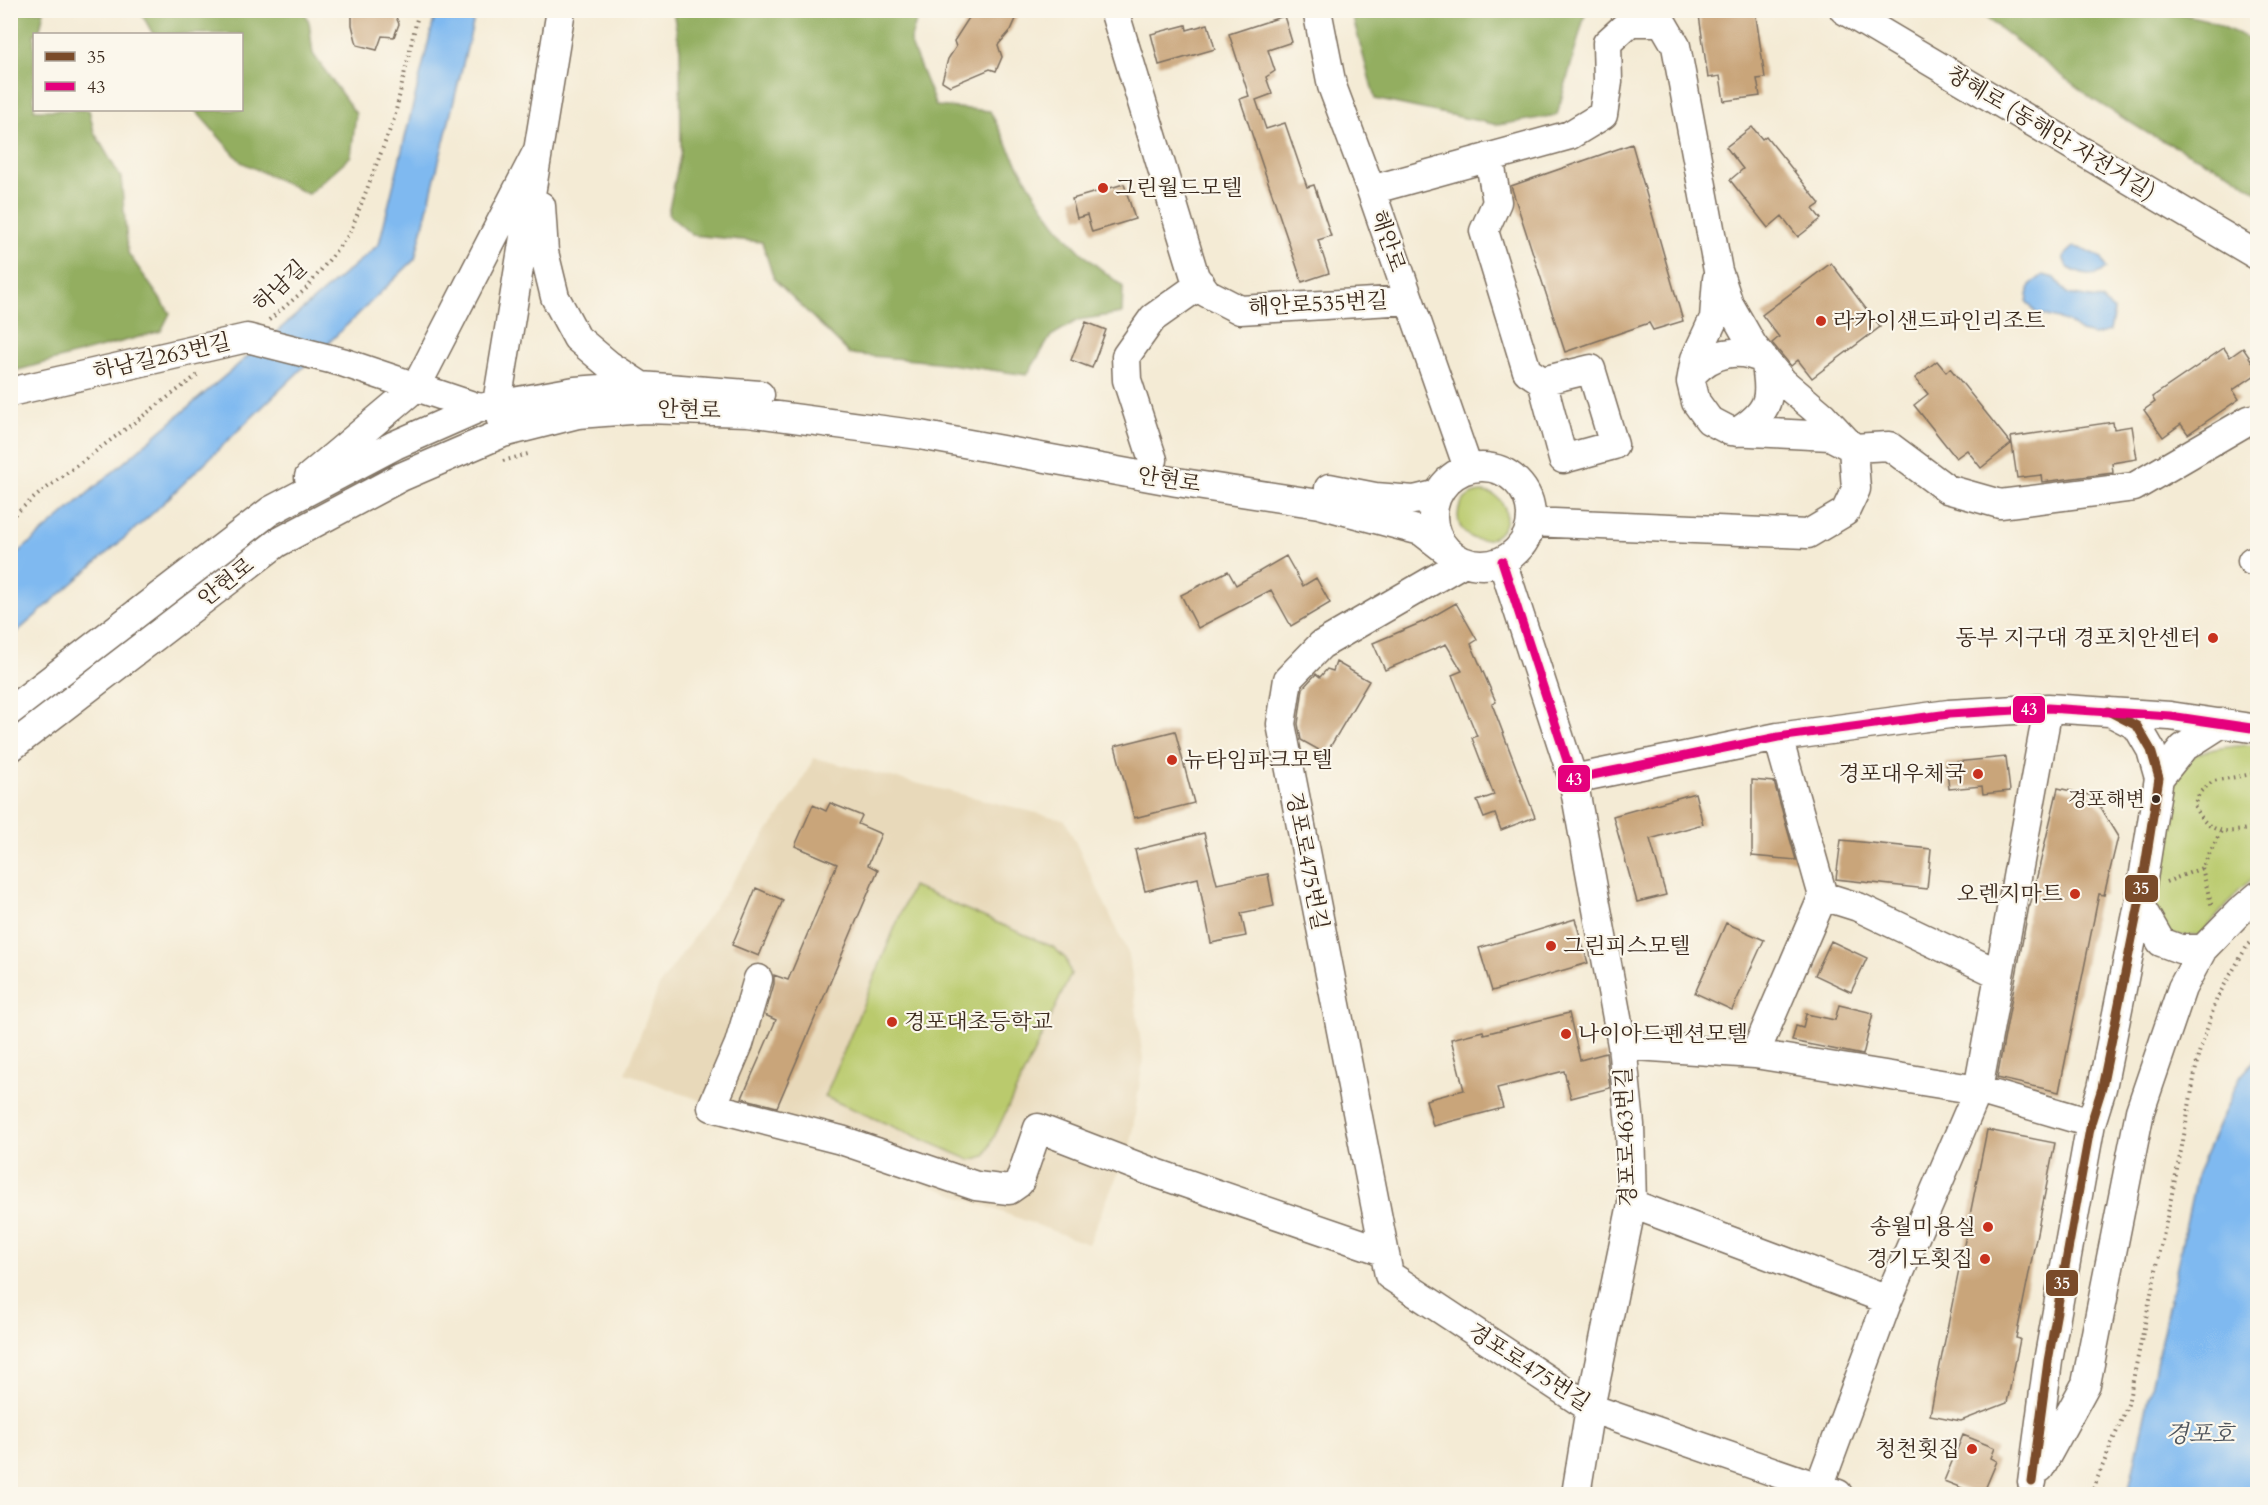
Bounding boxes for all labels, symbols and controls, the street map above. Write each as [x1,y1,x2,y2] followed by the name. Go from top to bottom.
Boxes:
[33,33,243,111] legend
[87,45,105,70] text: 35
[1941,59,2161,207] street label: 창혜로 (동해안 자전거길)
[87,75,105,100] text: 43
[1115,173,1243,203] place label: 그린월드모텔
[1096,181,1110,195] marker: 그린월드모텔
[1363,206,1413,276] street label: 해안로
[246,253,314,319] street label: 하남길
[1247,285,1389,323] street label: 해안로535번길
[1833,306,2046,336] place label: 라카이샌드파인리조트
[1814,314,1828,328] marker: 라카이샌드파인리조트
[90,327,234,387] street label: 하남길263번길
[657,394,721,426] street label: 안현로
[1135,460,1203,500] street label: 안현로
[192,551,260,613] street label: 안현로
[1955,623,2201,653] place label: 동부 지구대 경포치안센터
[2206,631,2220,645] marker: 동부 지구대 경포치안센터
[2012,695,2046,724] line badge: 43
[2021,699,2037,721] text: 43
[1184,745,1333,775] place label: 뉴타임파크모텔
[1165,753,1179,767] marker: 뉴타임파크모텔
[1838,759,1966,789] place label: 경포대우체국
[1557,764,1591,793] line badge: 43
[1971,767,1985,781] marker: 경포대우체국
[1566,769,1582,791] text: 43
[2068,786,2145,813] place label: 경포해변
[1279,789,1335,933] street label: 경포로475번길
[2150,793,2162,805] marker: 경포해변
[2124,874,2159,903] line badge: 35
[2133,878,2149,900] text: 35
[1957,879,2063,909] place label: 오렌지마트
[2068,887,2082,901] marker: 오렌지마트
[1563,931,1691,961] place label: 그린피스모텔
[1544,939,1558,953] marker: 그린피스모텔
[904,1007,1053,1037] place label: 경포대초등학교
[885,1015,899,1029] marker: 경포대초등학교
[1578,1019,1748,1049] place label: 나이아드펜션모텔
[1559,1027,1573,1041] marker: 나이아드펜션모텔
[1609,1066,1643,1208] street label: 경포로463번길
[1870,1212,1976,1242] place label: 송월미용실
[1981,1220,1995,1234] marker: 송월미용실
[1867,1244,1973,1274] place label: 경기도횟집
[1978,1252,1992,1266] marker: 경기도횟집
[2045,1269,2079,1297] line badge: 35
[2054,1273,2070,1295] text: 35
[1462,1316,1596,1418] street label: 경포로475번길
[2165,1418,2237,1451] water label: 경포호
[1875,1434,1960,1464] place label: 청천횟집
[1965,1442,1979,1456] marker: 청천횟집

